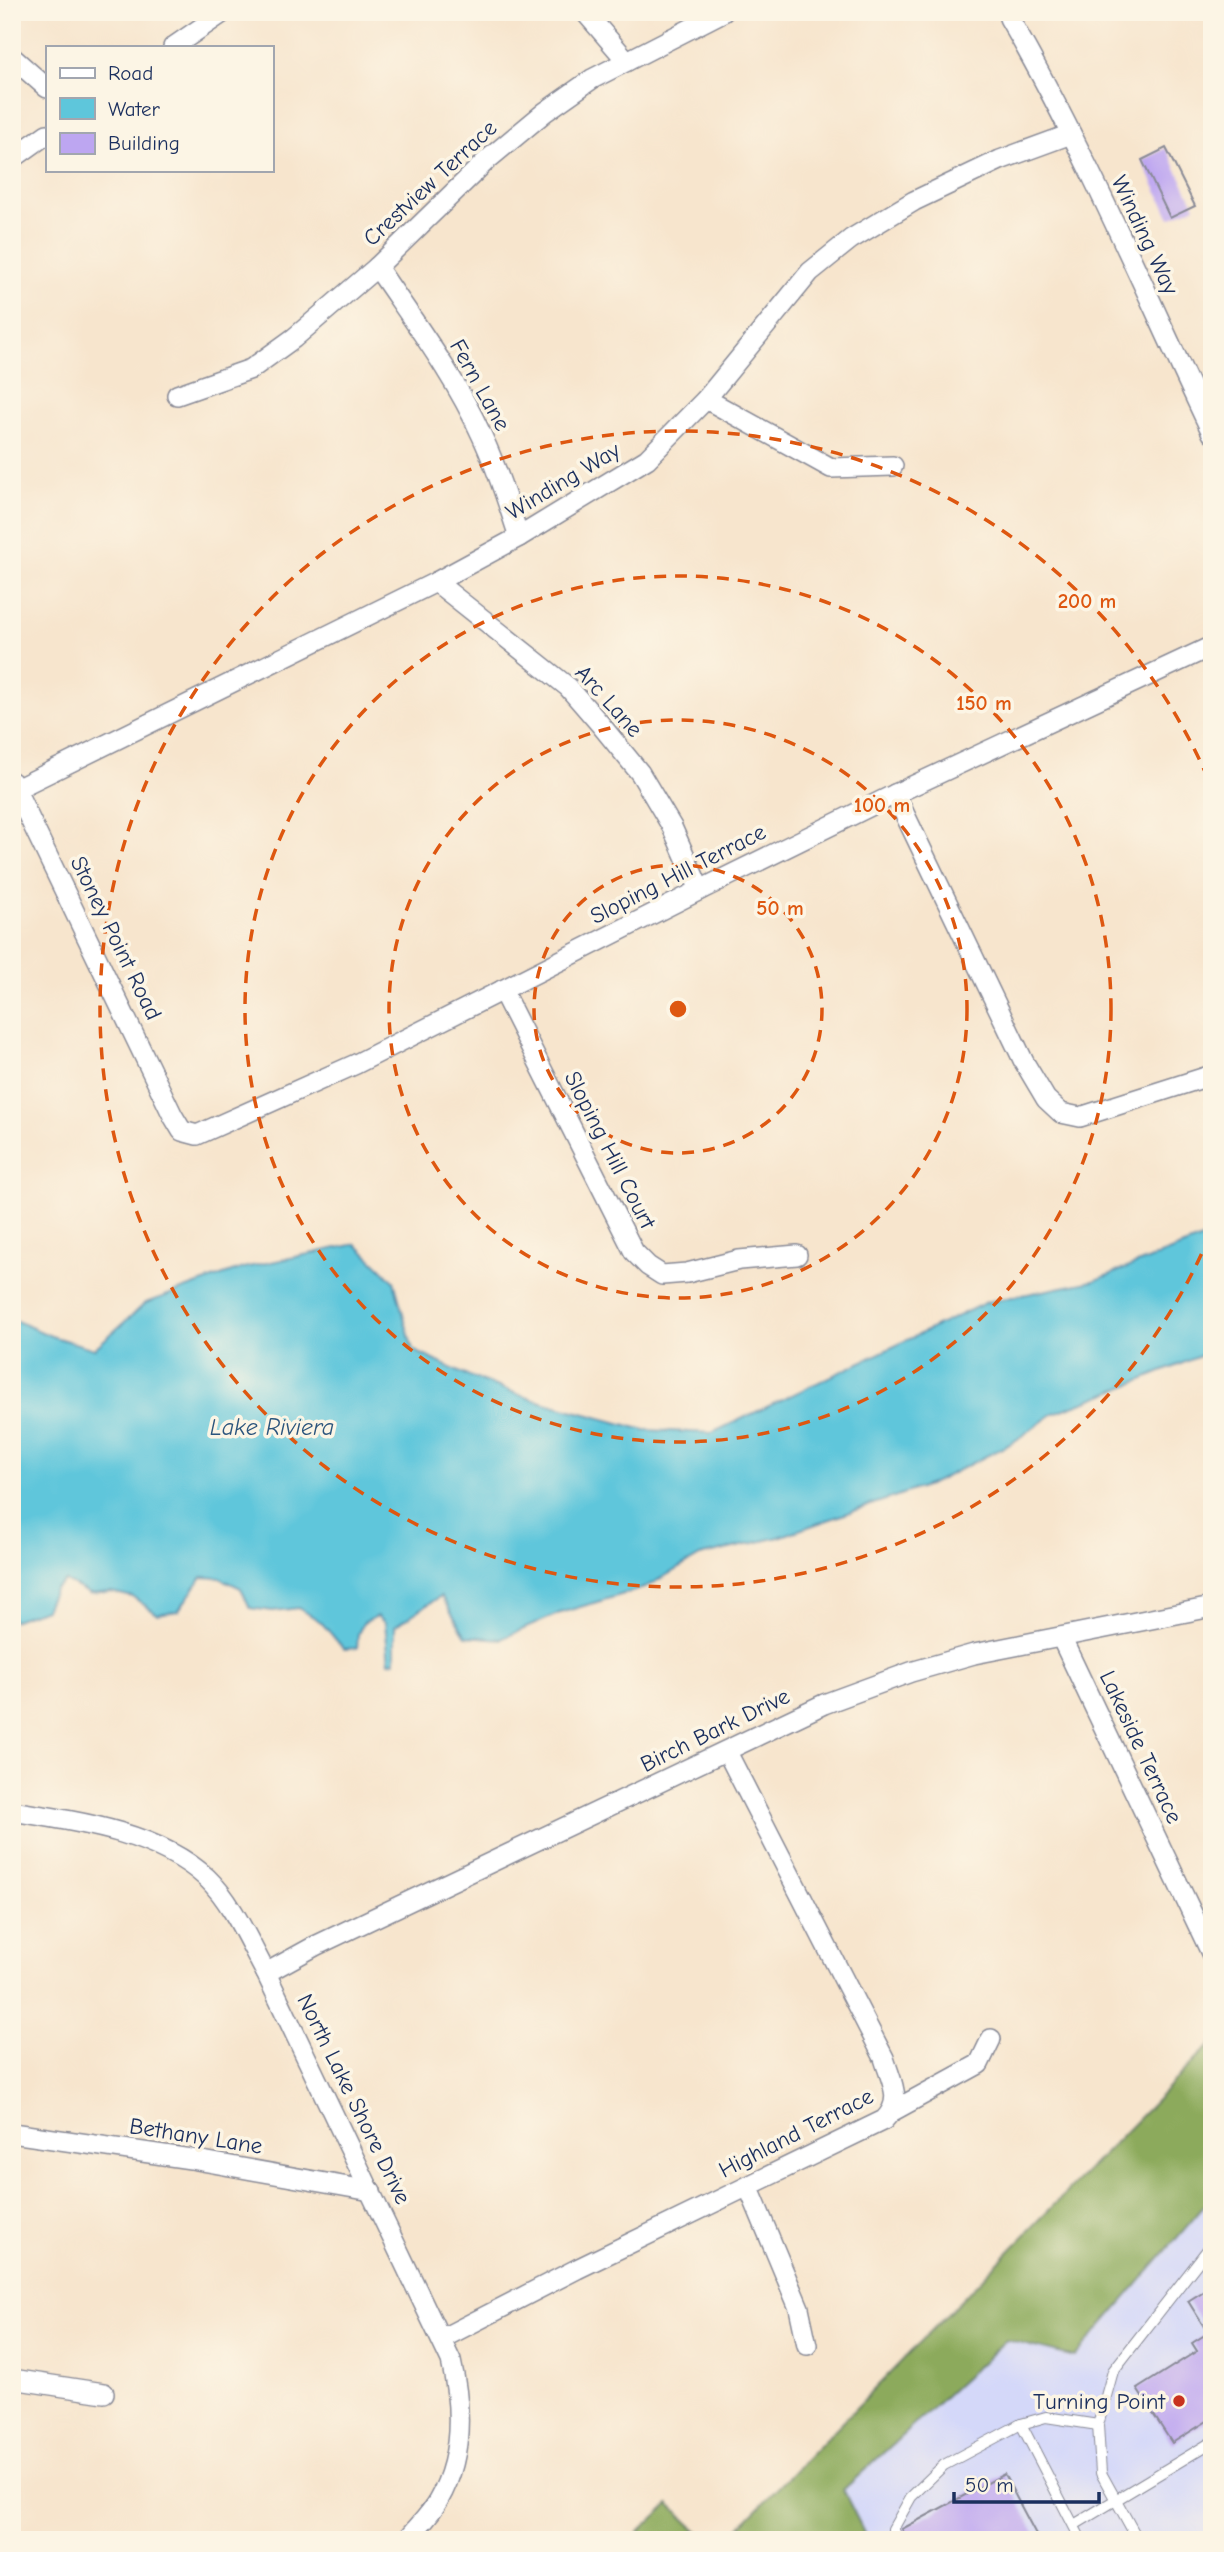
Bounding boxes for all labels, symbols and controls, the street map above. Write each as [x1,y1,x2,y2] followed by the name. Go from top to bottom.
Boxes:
[46,46,273,172] legend
[108,61,153,85] text: Road
[108,97,161,121] text: Water
[358,114,502,252] street label: Crestview Terrace
[108,131,180,155] text: Building
[1106,171,1185,300] street label: Winding Way
[444,335,516,435] street label: Fern Lane
[501,436,626,526] street label: Winding Way
[1058,589,1116,613] text: 200 m
[570,659,648,743] street label: Arc Lane
[956,691,1012,715] text: 150 m
[854,793,910,817] text: 100 m
[586,818,770,930] street label: Sloping Hill Terrace
[65,852,167,1024] street label: Stoney Point Road
[756,896,804,920] text: 50 m
[666,997,690,1021] centre of rings
[559,1067,662,1235] street label: Sloping Hill Court
[210,1413,334,1441] water label: Lake Riviera
[1094,1666,1188,1828] street label: Lakeside Terrace
[636,1682,794,1778] street label: Birch Bark Drive
[291,1990,417,2208] street label: North Lake Shore Drive
[714,2082,878,2184] street label: Highland Terrace
[127,2112,265,2160] street label: Bethany Lane
[1033,2388,1166,2415] place label: Turning Point
[1171,2393,1187,2409] marker: Turning Point
[954,2461,1100,2505] scale bar
[965,2473,1014,2497] text: 50 m

